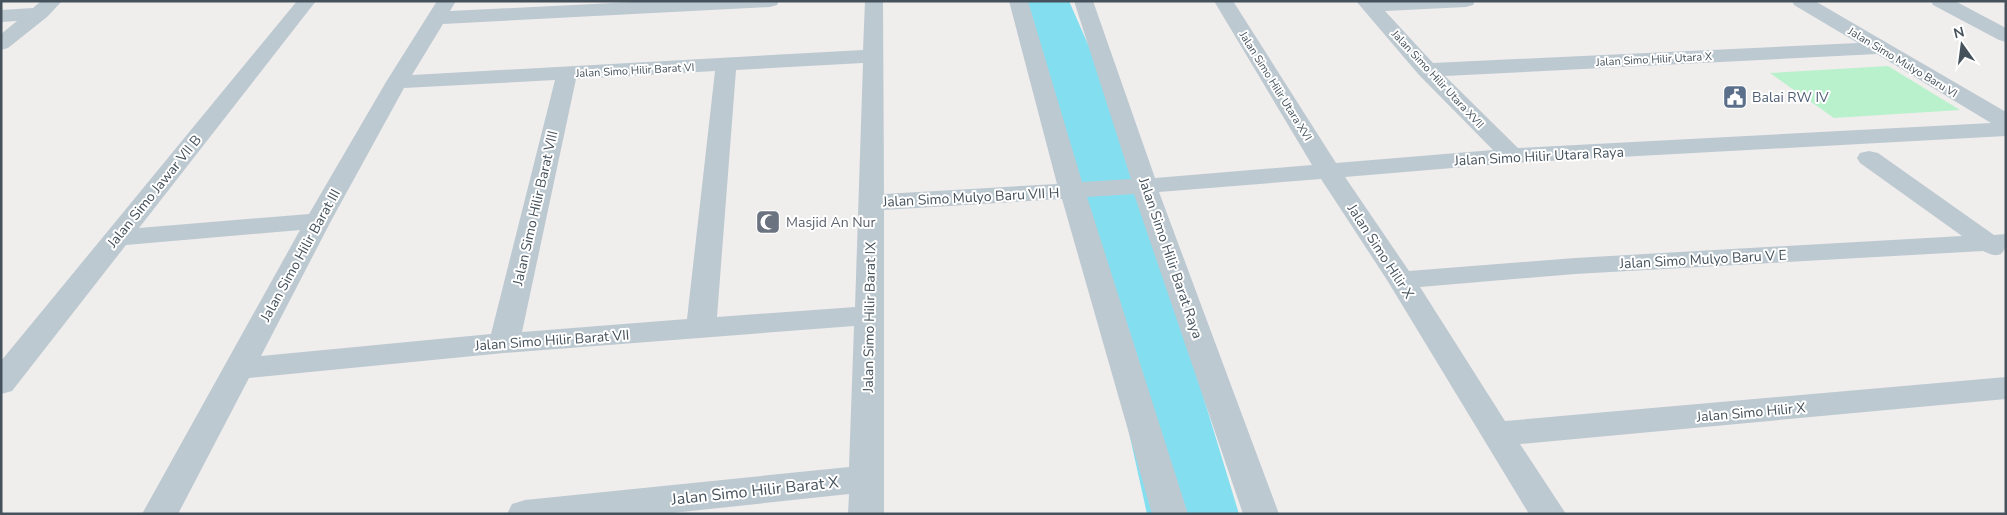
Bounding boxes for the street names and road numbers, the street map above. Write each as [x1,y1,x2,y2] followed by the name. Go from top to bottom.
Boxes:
[1844,23,1960,101] street label: Jalan Simo Mulyo Baru VI
[1387,26,1487,132] street label: Jalan Simo Hilir Utara XVII
[1235,28,1315,144] street label: Jalan Simo Hilir Utara XVI
[1595,49,1713,70] street label: Jalan Simo Hilir Utara X
[574,60,695,81] street label: Jalan Simo Hilir Barat VI
[508,129,563,288] street label: Jalan Simo Hilir Barat VIII
[102,131,206,252] street label: Jalan Simo Jawar VII B
[1453,143,1624,170] street label: Jalan Simo Hilir Utara Raya
[1134,174,1207,341] street label: Jalan Simo Hilir Barat Raya
[881,183,1060,212] street label: Jalan Simo Mulyo Baru VII H
[256,186,345,326] street label: Jalan Simo Hilir Barat III
[1342,199,1418,302] street label: Jalan Simo Hilir X
[859,242,880,393] street label: Jalan Simo Hilir Barat IX
[1618,246,1787,273] street label: Jalan Simo Mulyo Baru V E
[473,326,630,355] street label: Jalan Simo Hilir Barat VII
[1695,398,1806,427] street label: Jalan Simo Hilir X
[669,471,840,511] street label: Jalan Simo Hilir Barat X

